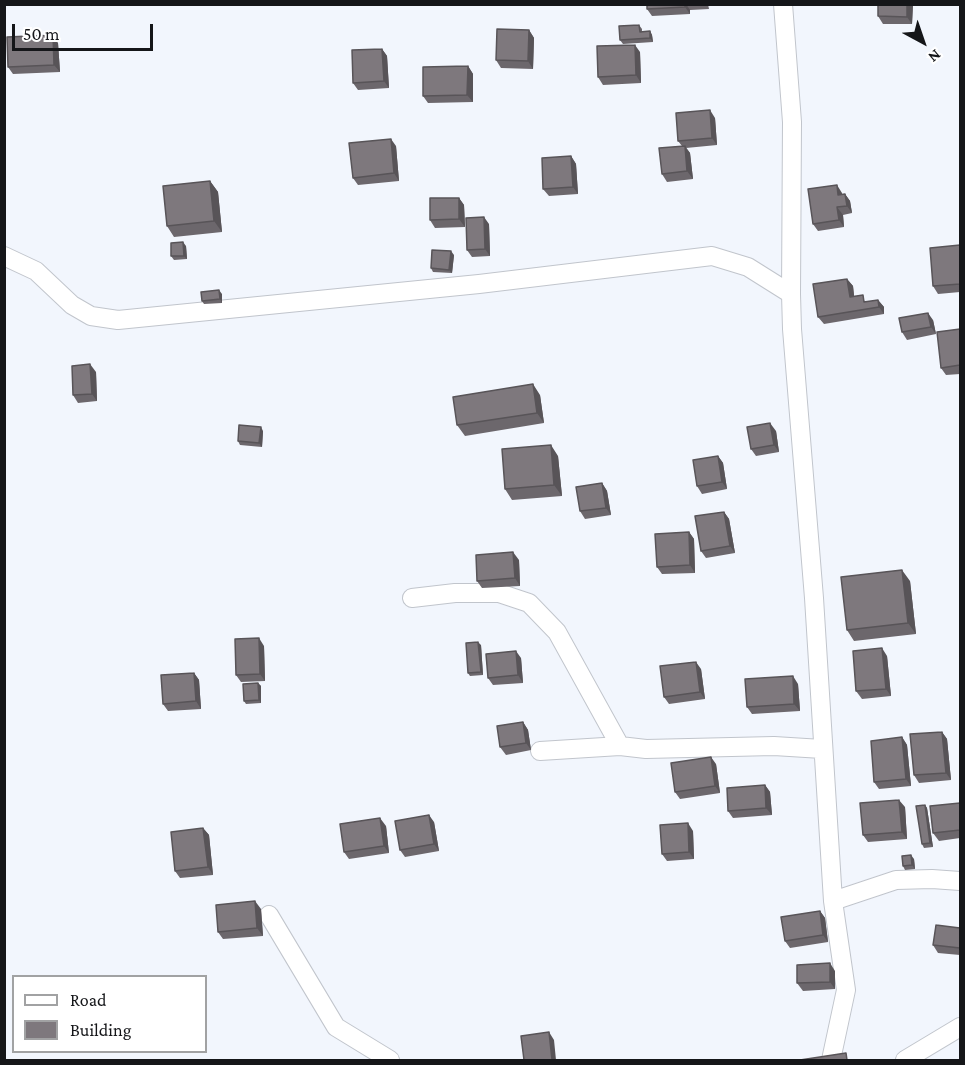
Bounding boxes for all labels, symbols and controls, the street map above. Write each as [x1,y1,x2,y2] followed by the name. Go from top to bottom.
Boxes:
[15,12,156,50] scale bar
[893,12,953,72] north arrow
[23,24,60,44] text: 50 m
[925,46,945,66] text: N
[12,975,207,1053] legend
[70,990,107,1010] text: Road
[70,1020,131,1040] text: Building

